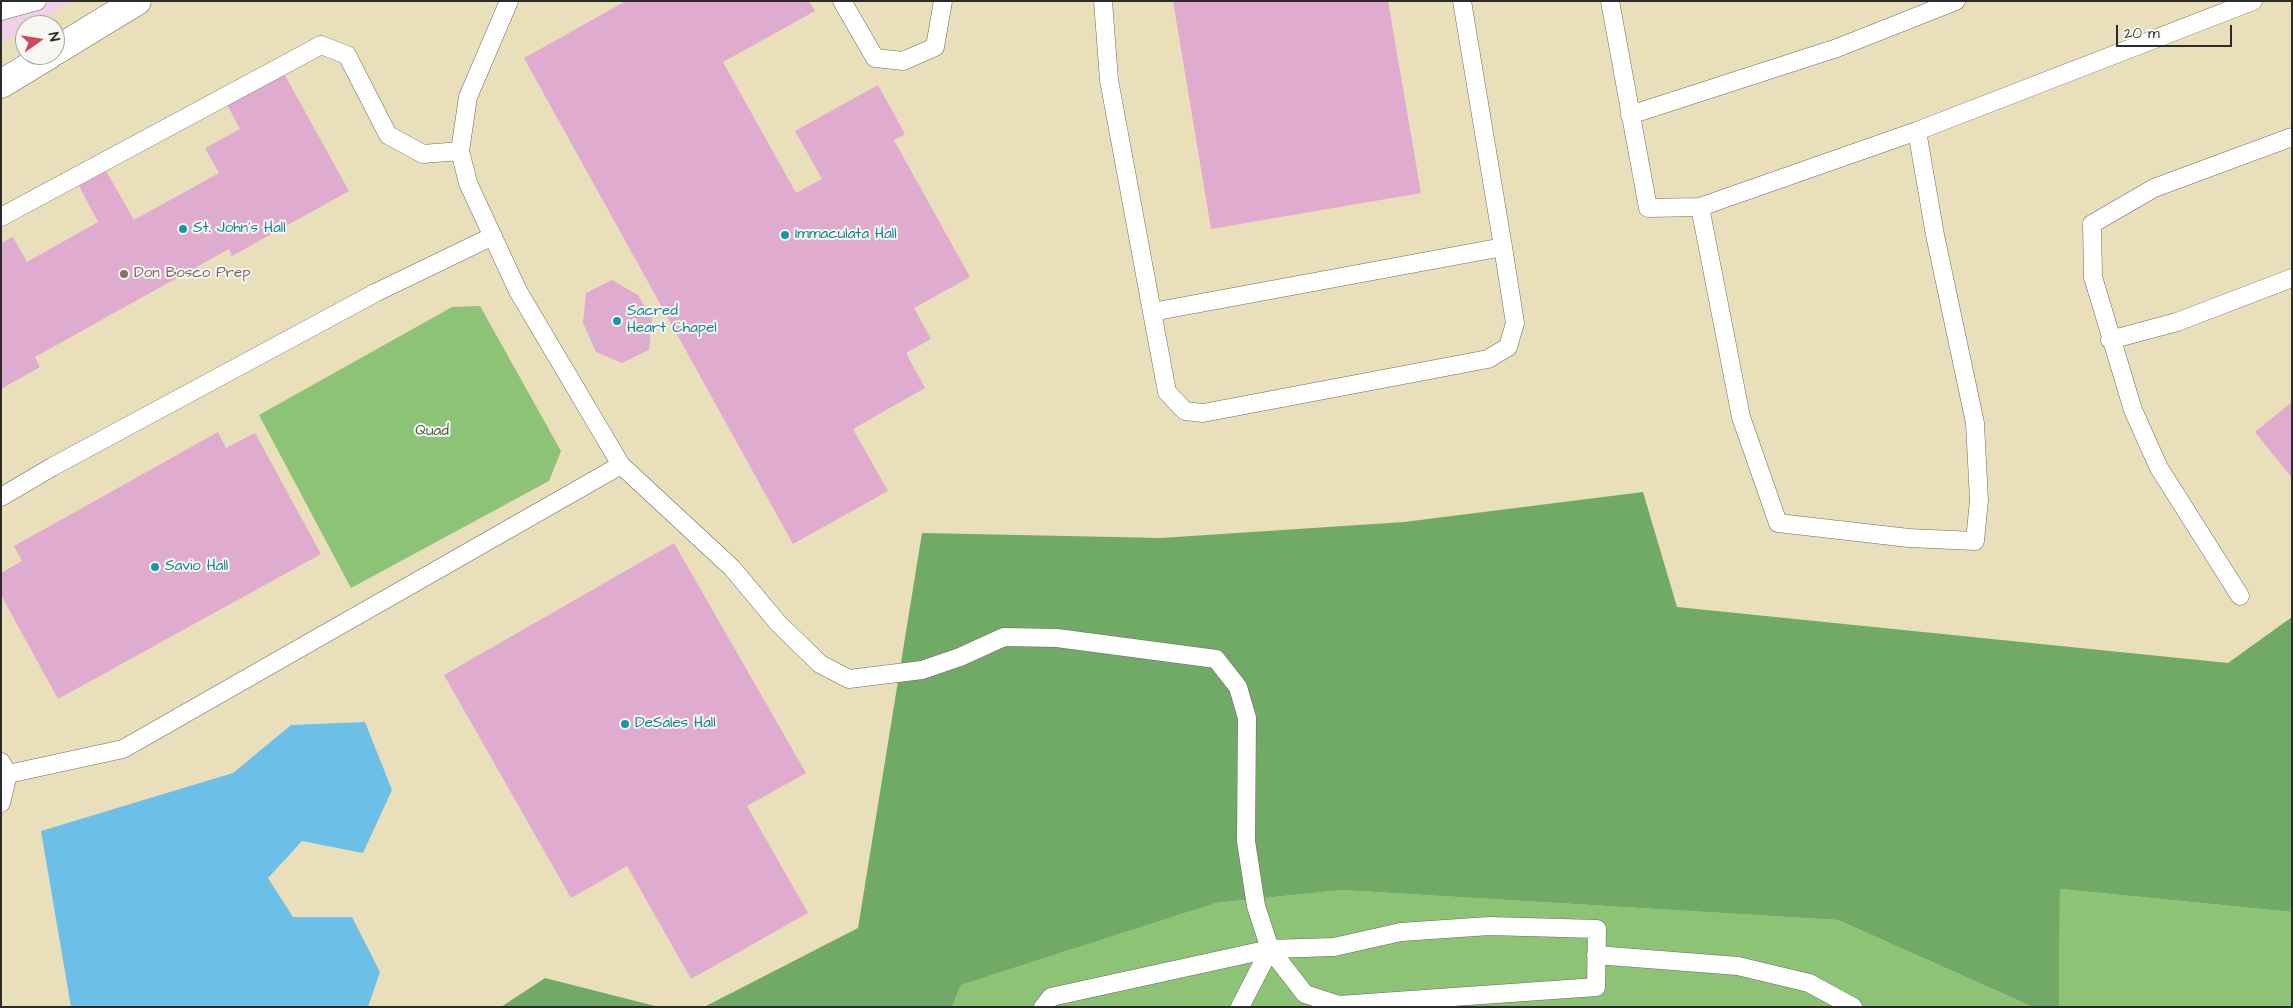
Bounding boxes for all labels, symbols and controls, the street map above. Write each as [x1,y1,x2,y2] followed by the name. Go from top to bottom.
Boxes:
[15,15,65,65] north arrow
[2118,15,2234,47] scale bar
[2124,23,2160,44] text: 20 m
[43,30,64,43] text: N
[193,220,286,238] place label: St. John’s Hall
[177,223,189,235] marker: St. John’s Hall
[795,226,896,244] place label: Immaculata Hall
[779,229,791,241] marker: Immaculata Hall
[134,265,251,283] place label: Don Bosco Prep
[118,268,130,280] marker: Don Bosco Prep
[627,303,717,338] place label: Sacred Heart Chapel
[611,315,623,327] marker: Sacred Heart Chapel
[415,423,449,441] park label: Quad
[165,558,228,576] place label: Savio Hall
[149,561,161,573] marker: Savio Hall
[635,715,716,733] place label: DeSales Hall
[619,718,631,730] marker: DeSales Hall

